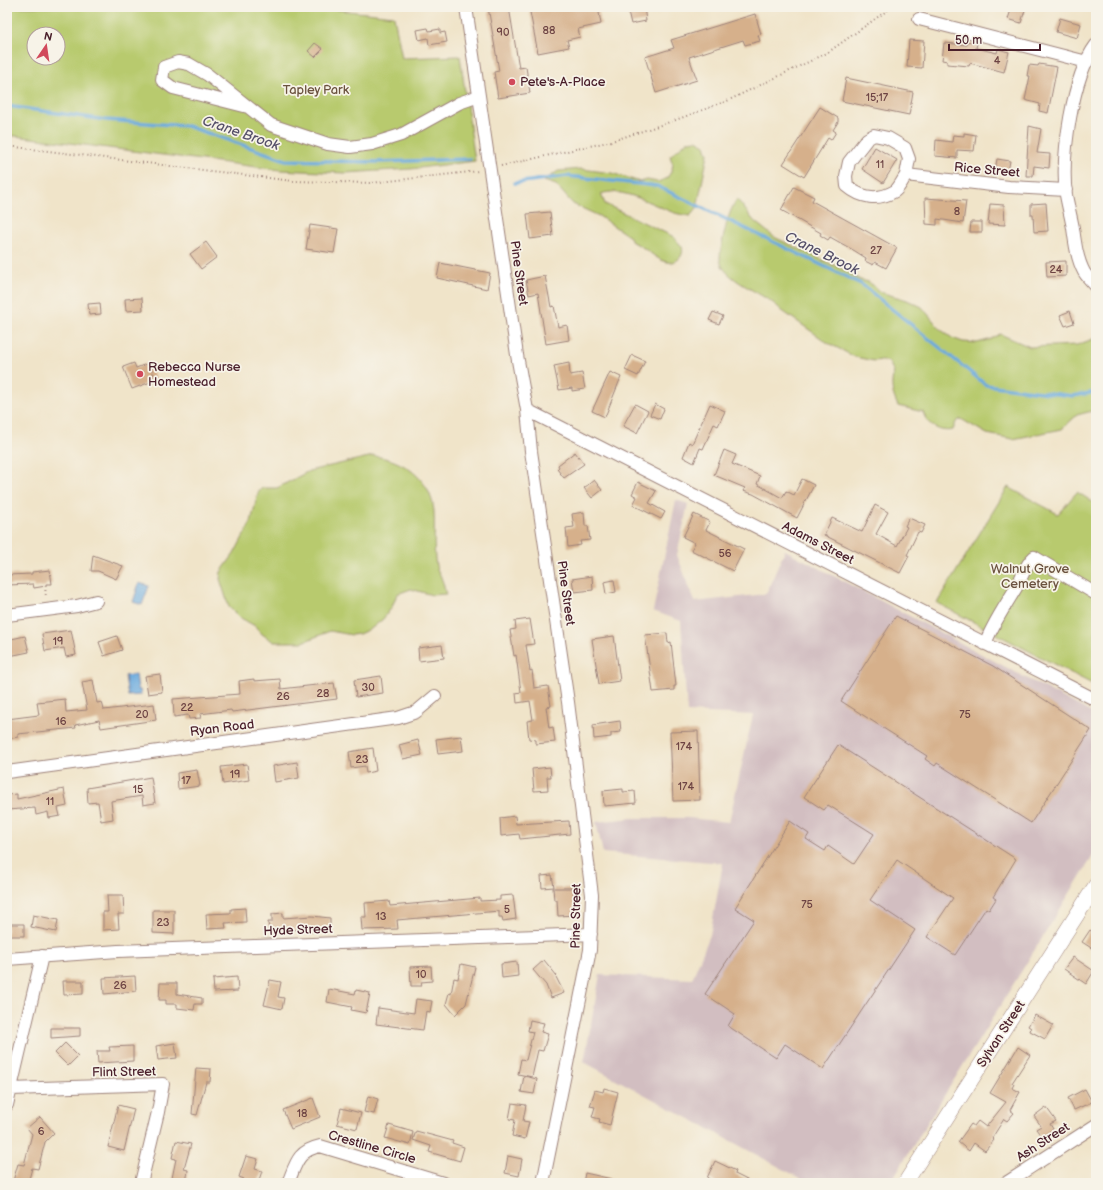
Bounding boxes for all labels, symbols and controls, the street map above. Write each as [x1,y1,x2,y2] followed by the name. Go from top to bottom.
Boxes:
[543,24,555,37] house number: 88
[26,26,66,66] north arrow
[497,26,510,39] house number: 90
[949,26,1040,52] scale bar
[43,29,54,44] text: N
[955,33,982,48] text: 50 m
[994,54,1001,67] house number: 4
[520,74,606,90] place label: Pete's-A-Place
[507,77,517,87] marker: Pete's-A-Place
[283,82,350,98] park label: Tapley Park
[866,91,889,104] house number: 15;17
[200,112,283,154] water label: Crane Brook
[876,158,884,171] house number: 11
[953,159,1021,181] street label: Rice Street
[954,205,960,218] house number: 8
[782,228,863,279] water label: Crane Brook
[507,240,531,306] street label: Pine Street
[870,244,883,257] house number: 27
[1049,263,1063,276] house number: 24
[148,359,241,390] place label: Rebecca Nurse Homestead
[135,369,145,379] marker: Rebecca Nurse Homestead
[779,518,857,568] street label: Adams Street
[718,547,732,560] house number: 56
[554,560,578,626] street label: Pine Street
[991,561,1070,592] park label: Walnut Grove Cemetery
[53,635,63,648] house number: 19
[361,681,375,694] house number: 30
[317,687,329,700] house number: 28
[276,690,290,703] house number: 26
[181,701,194,714] house number: 22
[136,708,149,721] house number: 20
[959,708,971,721] house number: 75
[56,715,67,728] house number: 16
[189,716,255,740] street label: Ryan Road
[676,740,692,753] house number: 174
[355,753,369,766] house number: 23
[230,768,240,781] house number: 19
[181,774,191,787] house number: 17
[678,780,694,793] house number: 174
[133,783,143,796] house number: 15
[46,795,54,808] house number: 11
[567,883,585,949] street label: Pine Street
[801,898,813,911] house number: 75
[504,903,510,916] house number: 5
[375,910,387,923] house number: 13
[156,916,170,929] house number: 23
[263,921,333,939] street label: Hyde Street
[416,968,427,981] house number: 10
[113,979,127,992] house number: 26
[973,998,1029,1070] street label: Sylvan Street
[92,1063,156,1081] street label: Flint Street
[297,1107,307,1120] house number: 18
[1013,1119,1073,1165] street label: Ash Street
[38,1125,45,1138] house number: 6
[326,1127,418,1167] street label: Crestline Circle

